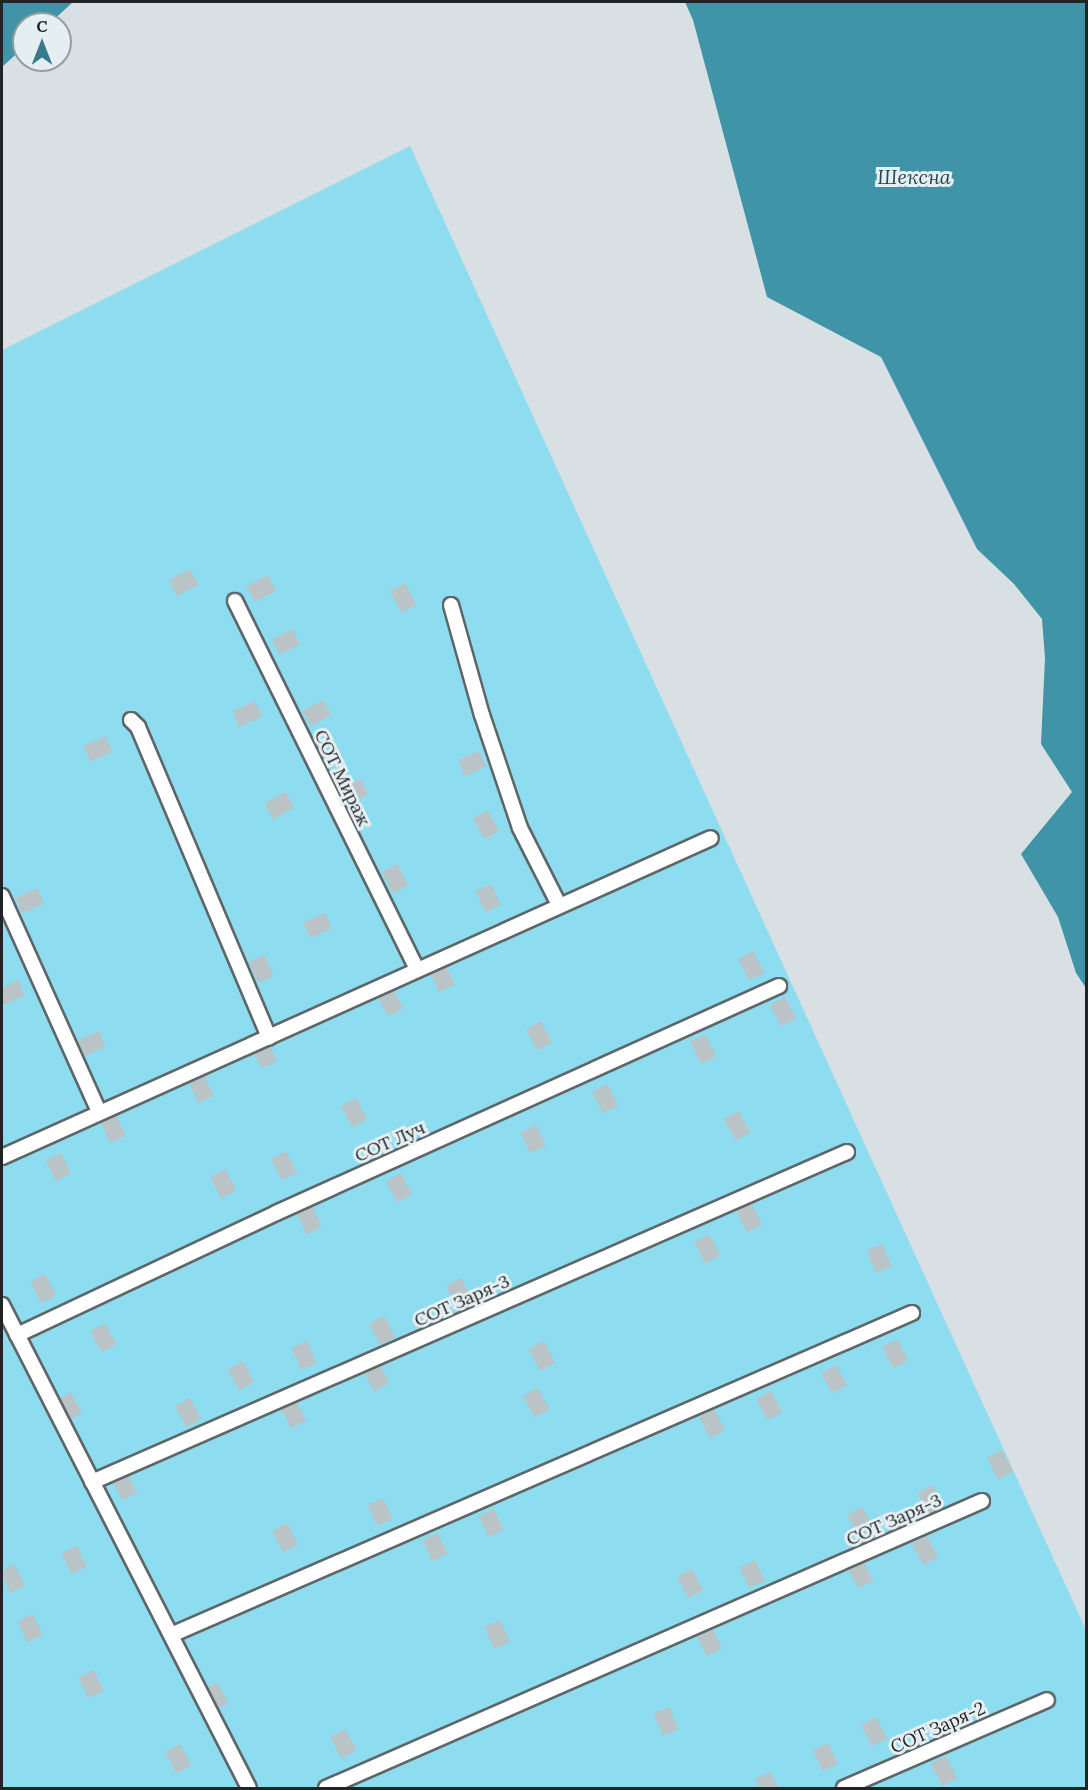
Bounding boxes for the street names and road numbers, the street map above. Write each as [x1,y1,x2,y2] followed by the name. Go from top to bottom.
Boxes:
[309,726,375,830] street label: СОТ Мираж
[352,1117,428,1167] street label: СОТ Луч
[411,1270,513,1332] street label: СОТ Заря-3
[843,1489,945,1551] street label: СОТ Заря-3
[887,1697,989,1759] street label: СОТ Заря-2

